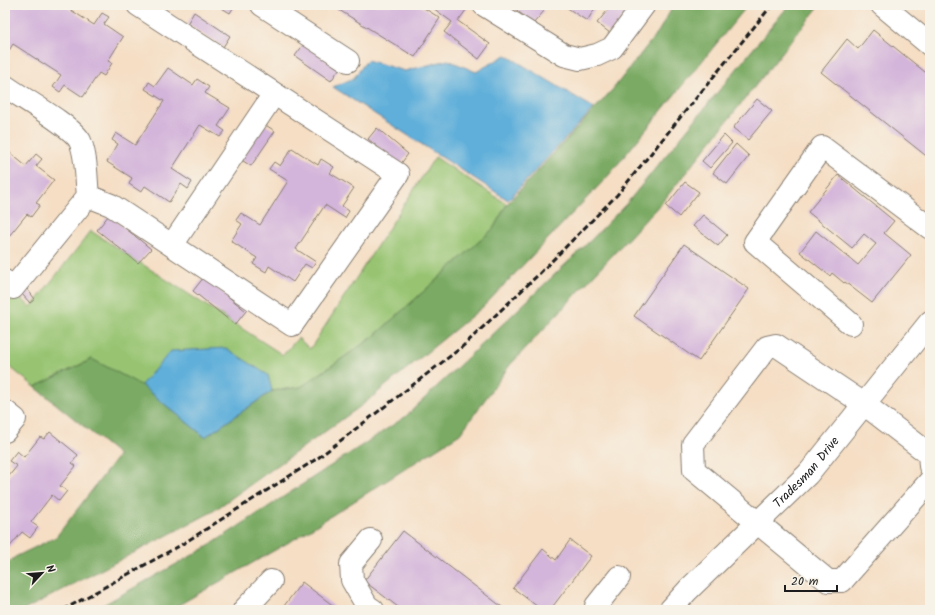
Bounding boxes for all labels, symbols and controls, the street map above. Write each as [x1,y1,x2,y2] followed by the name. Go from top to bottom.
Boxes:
[768,432,845,513] street label: Tradesman Drive
[22,553,62,593] north arrow
[40,562,60,576] text: N
[785,567,837,593] scale bar
[791,572,819,591] text: 20 m

